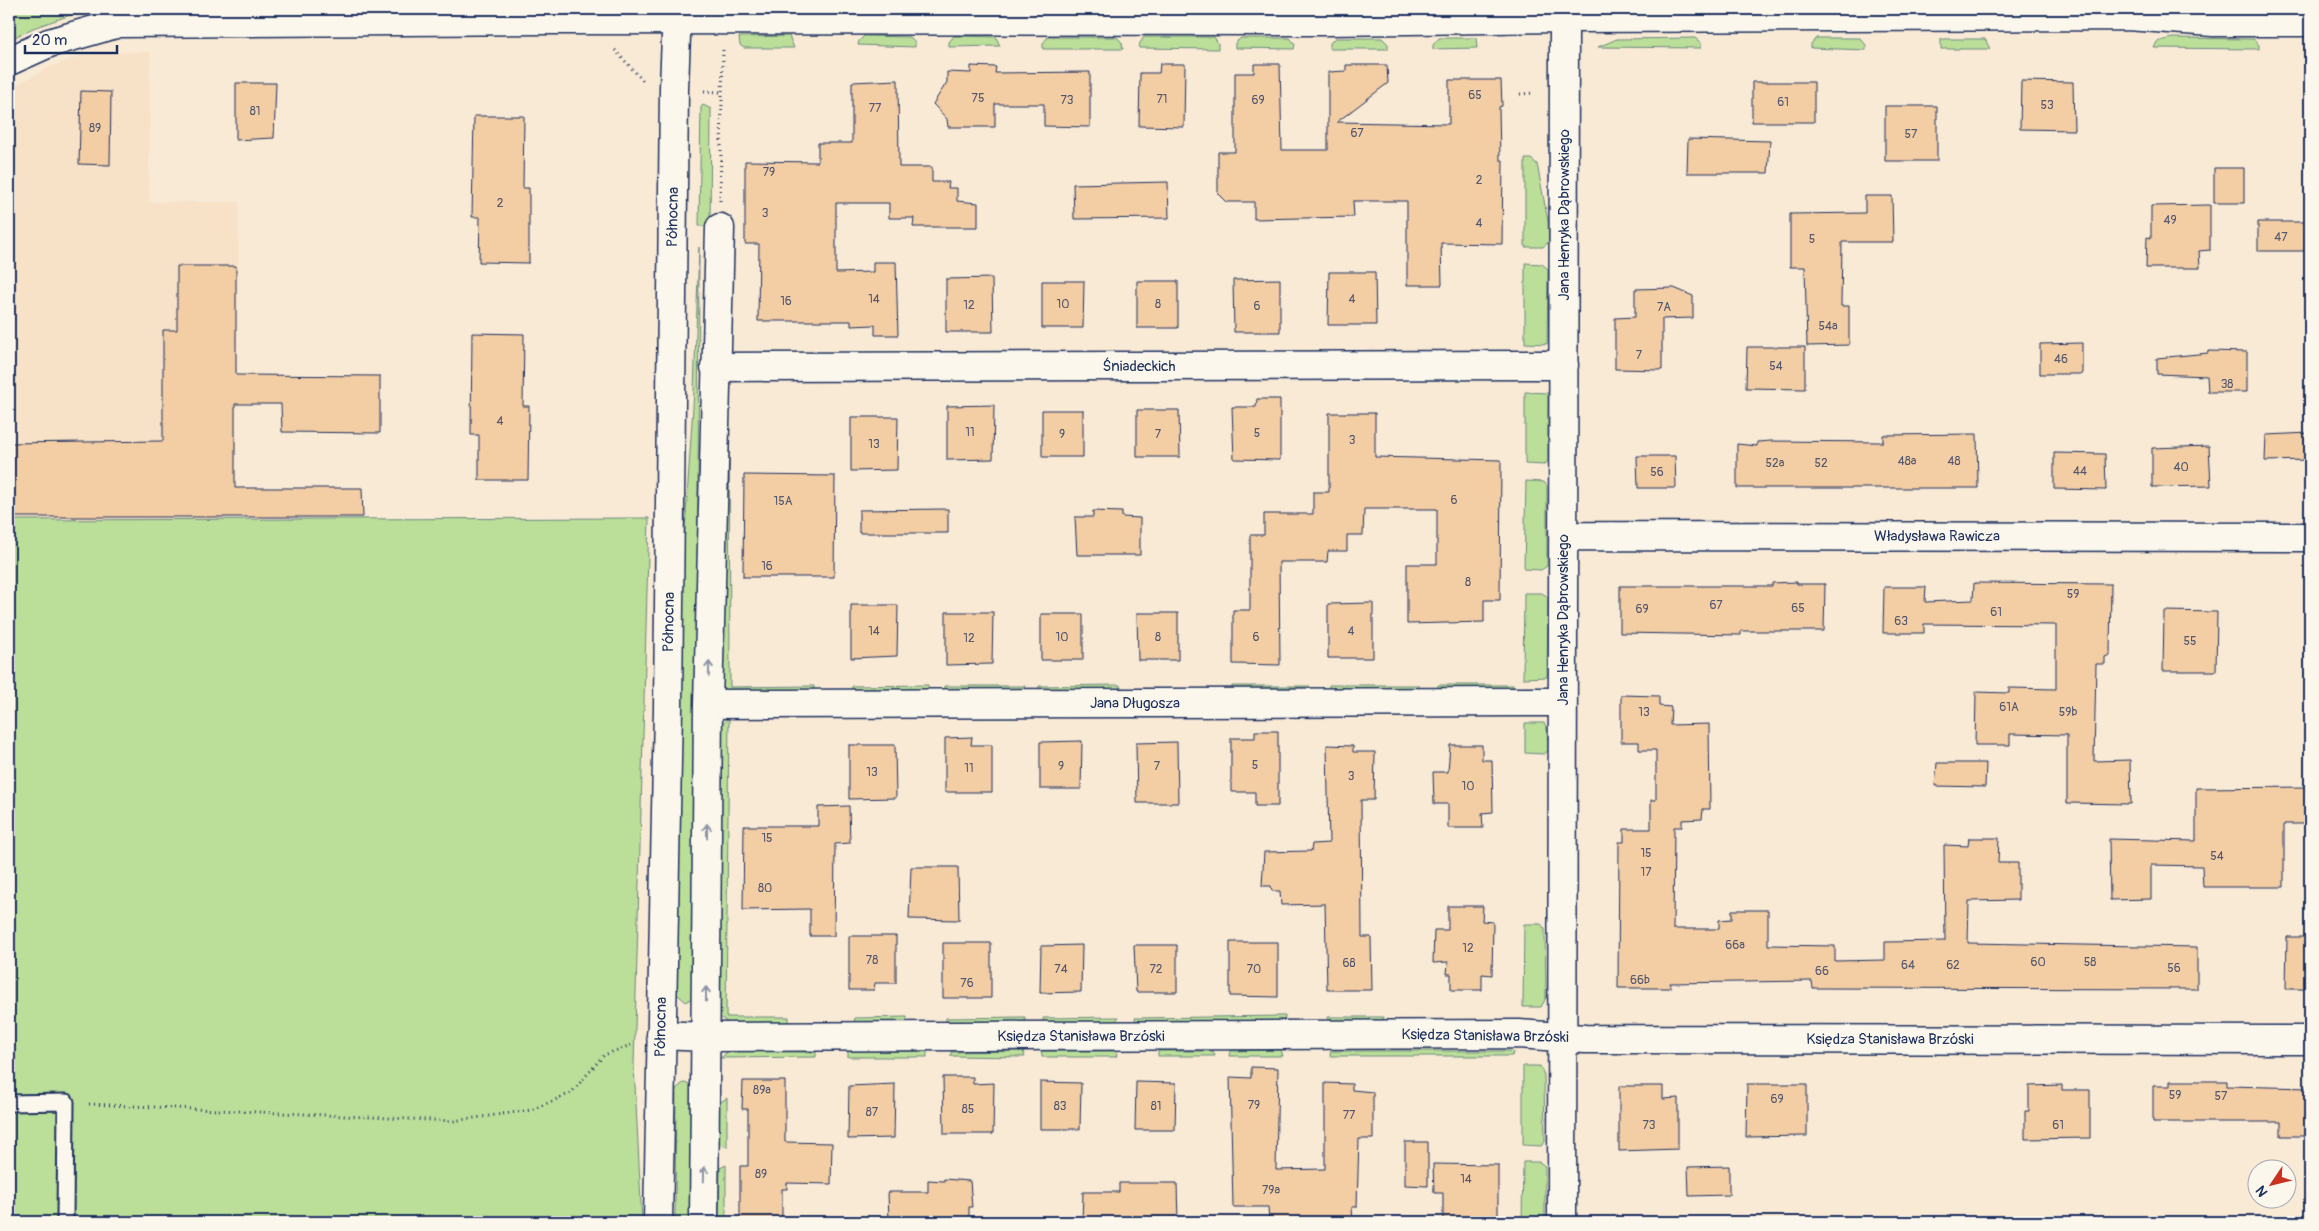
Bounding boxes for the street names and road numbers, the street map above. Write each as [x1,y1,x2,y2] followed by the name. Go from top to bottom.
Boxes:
[1555,129,1574,301] street label: Jana Henryka Dąbrowskiego
[663,187,683,247] street label: Północna
[1102,357,1176,376] street label: Śniadeckich
[1874,527,2000,546] street label: Władysława Rawicza
[1554,534,1573,706] street label: Jana Henryka Dąbrowskiego
[659,592,679,652] street label: Północna
[1090,694,1180,713] street label: Jana Długosza
[651,997,671,1057] street label: Północna
[1401,1025,1569,1047] street label: Księdza Stanisława Brzóski
[997,1027,1165,1046] street label: Księdza Stanisława Brzóski
[1806,1030,1974,1049] street label: Księdza Stanisława Brzóski

